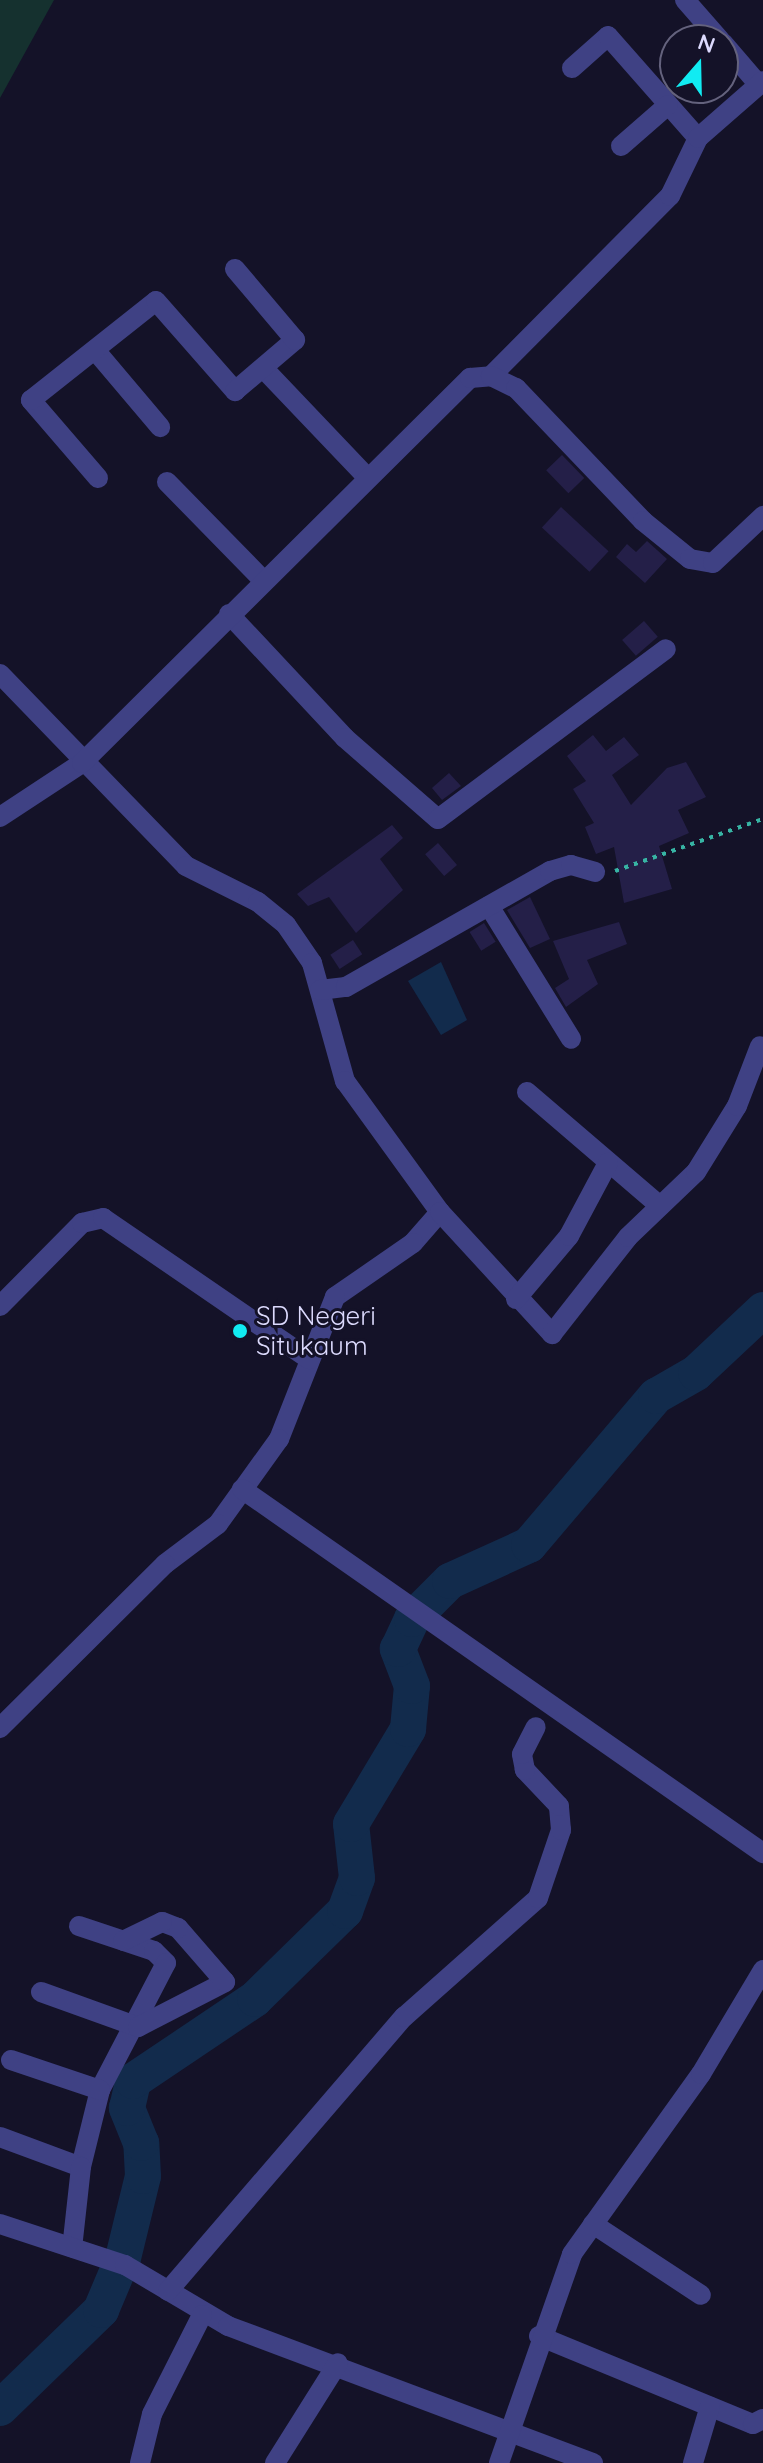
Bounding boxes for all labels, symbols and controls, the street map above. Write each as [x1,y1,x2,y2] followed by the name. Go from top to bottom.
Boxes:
[659,24,739,104] north arrow
[694,27,719,59] text: N
[256,1300,376,1362] place label: SD Negeri Situkaum
[231,1322,249,1340] marker: SD Negeri Situkaum

